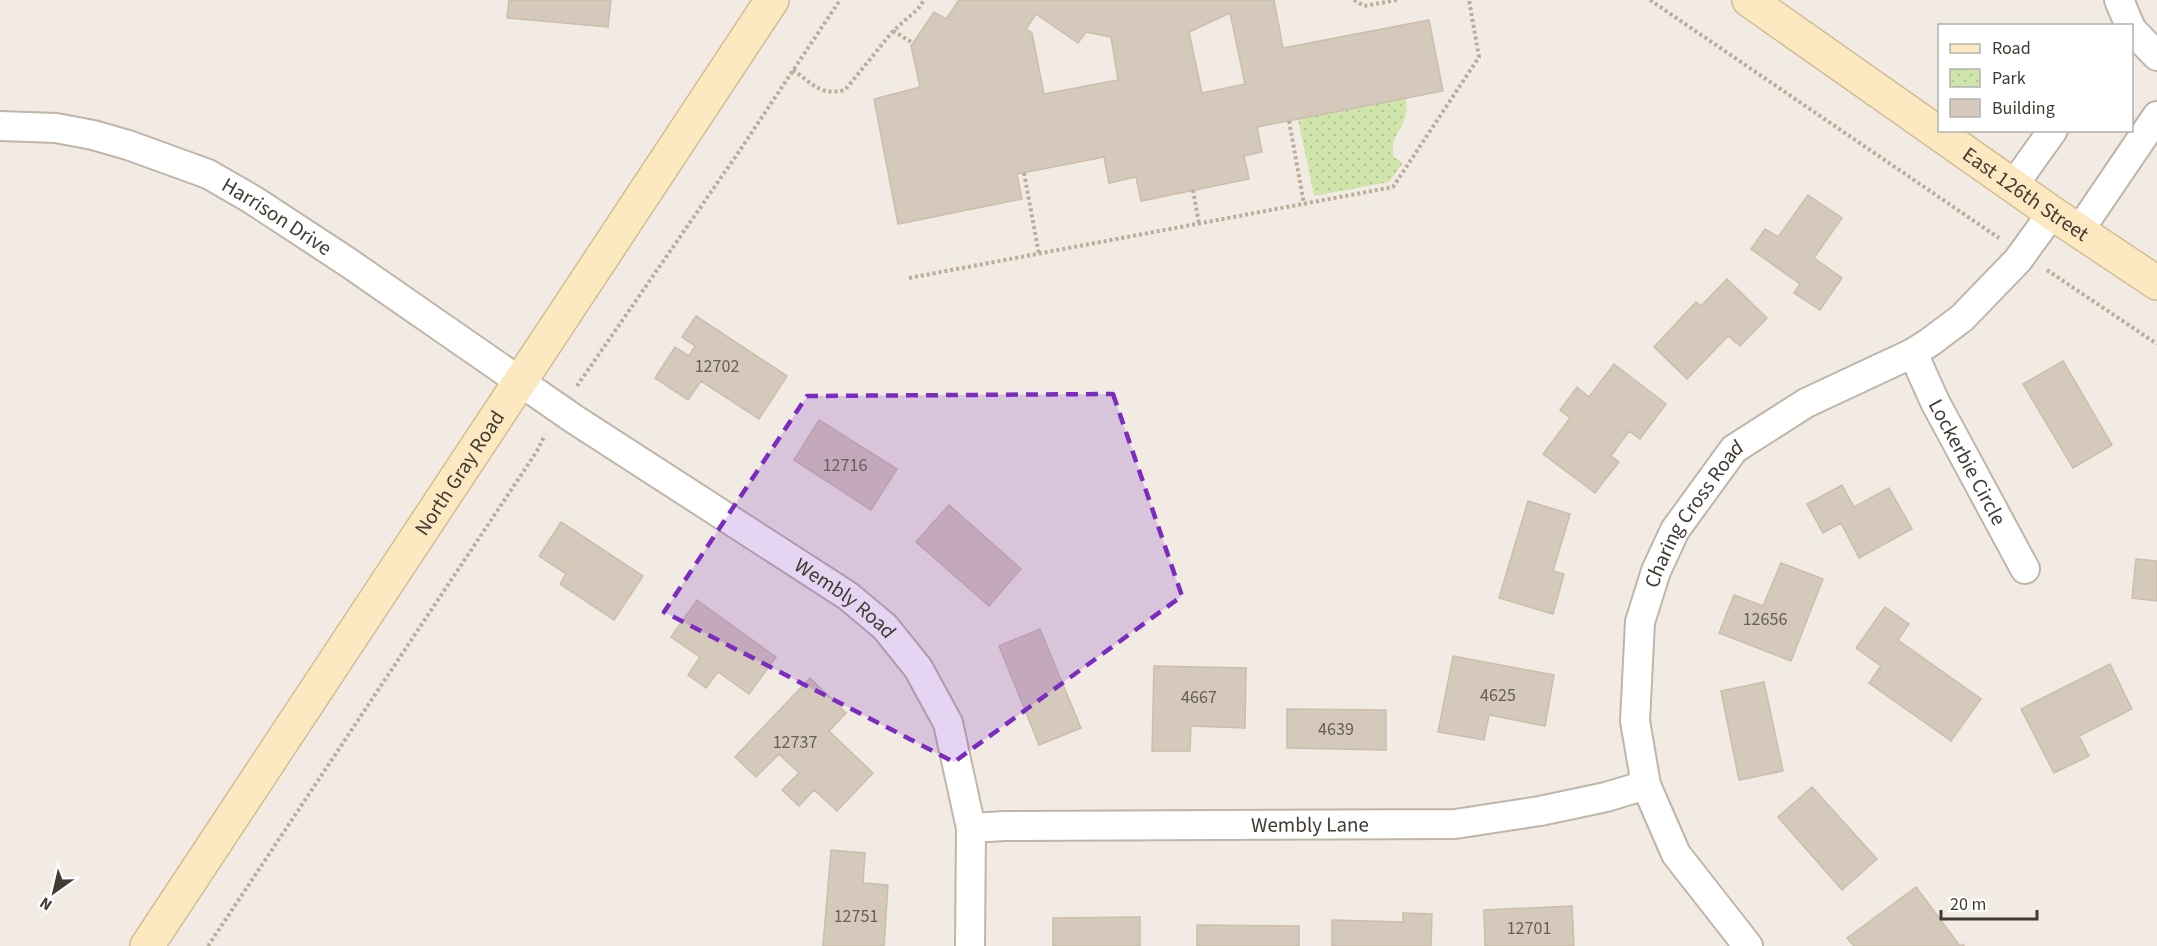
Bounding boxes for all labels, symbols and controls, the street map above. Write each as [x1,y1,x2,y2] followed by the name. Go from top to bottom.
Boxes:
[1938,24,2133,132] legend
[1992,36,2031,61] text: Road
[1992,66,2026,91] text: Park
[1992,96,2055,121] text: Building
[1956,140,2095,249] street label: East 126th Street
[216,170,338,263] street label: Harrison Drive
[695,354,739,379] house number: 12702
[1921,394,2014,531] street label: Lockerbie Circle
[407,404,512,541] street label: North Gray Road
[1637,432,1749,591] street label: Charing Cross Road
[823,453,867,478] house number: 12716
[788,550,904,645] street label: Wembly Road
[1743,607,1787,632] house number: 12656
[1480,683,1516,708] house number: 4625
[1181,685,1217,710] house number: 4667
[1318,717,1354,742] house number: 4639
[773,730,817,755] house number: 12737
[1251,809,1369,840] street label: Wembly Lane
[24,862,84,922] north arrow
[1941,883,2037,921] scale bar
[36,892,57,916] text: N
[1950,892,1986,917] text: 20 m
[834,904,878,929] house number: 12751
[1507,916,1551,941] house number: 12701

